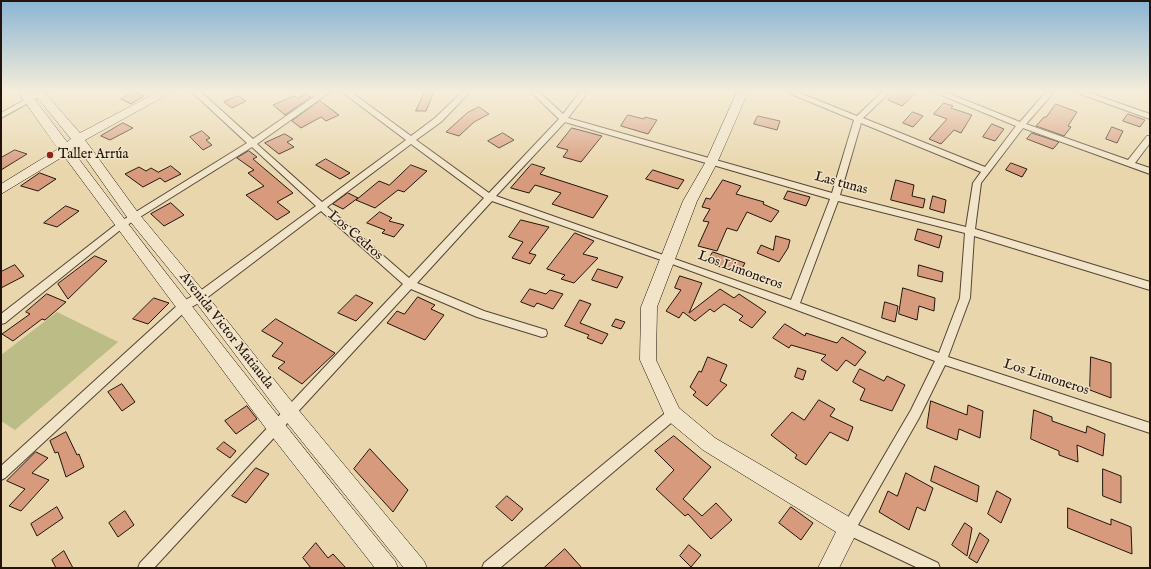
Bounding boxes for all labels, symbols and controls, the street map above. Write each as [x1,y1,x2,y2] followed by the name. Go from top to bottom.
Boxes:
[58,147,128,163] place label: Taller Arrúa
[45,150,55,160] marker: Taller Arrúa
[813,169,869,199] street label: Las tunas
[324,208,386,264] street label: Los Cedros
[695,248,785,294] street label: Los Limoneros
[175,269,277,393] street label: Avenida Victor Matiauda
[1001,356,1091,400] street label: Los Limoneros

